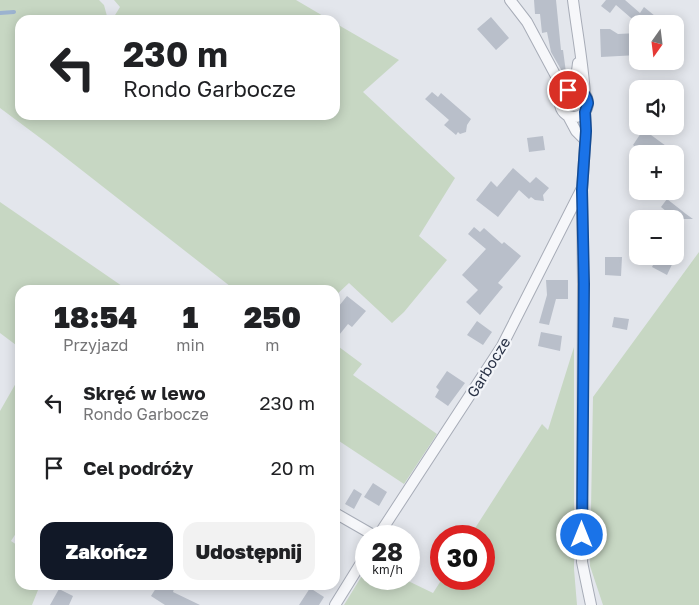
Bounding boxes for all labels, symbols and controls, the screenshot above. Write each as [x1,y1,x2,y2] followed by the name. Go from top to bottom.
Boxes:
[629,15,684,70] north arrow
[629,15,684,265] map controls
[123,33,228,75] text: 230 m
[40,35,105,100] icon: left
[547,69,589,111] pin
[123,75,296,102] text: Rondo Garbocze
[554,76,582,104] icon: arrive
[629,80,684,135] button: sound
[629,145,684,200] button: +
[629,210,684,265] button: −
[54,299,137,335] text: 18:54
[183,299,198,335] text: 1
[244,299,301,335] text: 250
[462,333,514,400] street label: Garbocze
[63,335,128,355] text: Przyjazd
[176,335,205,355] text: min
[265,335,279,355] text: m
[83,381,206,404] text: Skręć w lewo
[40,389,68,417] icon: left
[260,391,315,414] text: 230 m
[83,404,209,424] text: Rondo Garbocze
[40,454,68,482] icon: arrive
[83,456,193,479] text: Cel podróży
[271,456,315,479] text: 20 m
[555,508,607,560] position arrow
[40,522,173,580] button: Zakończ
[183,522,315,580] button: Udostępnij
[430,525,495,590] speed limit sign: 30
[372,536,403,567] text: 28
[372,562,403,577] text: km/h

